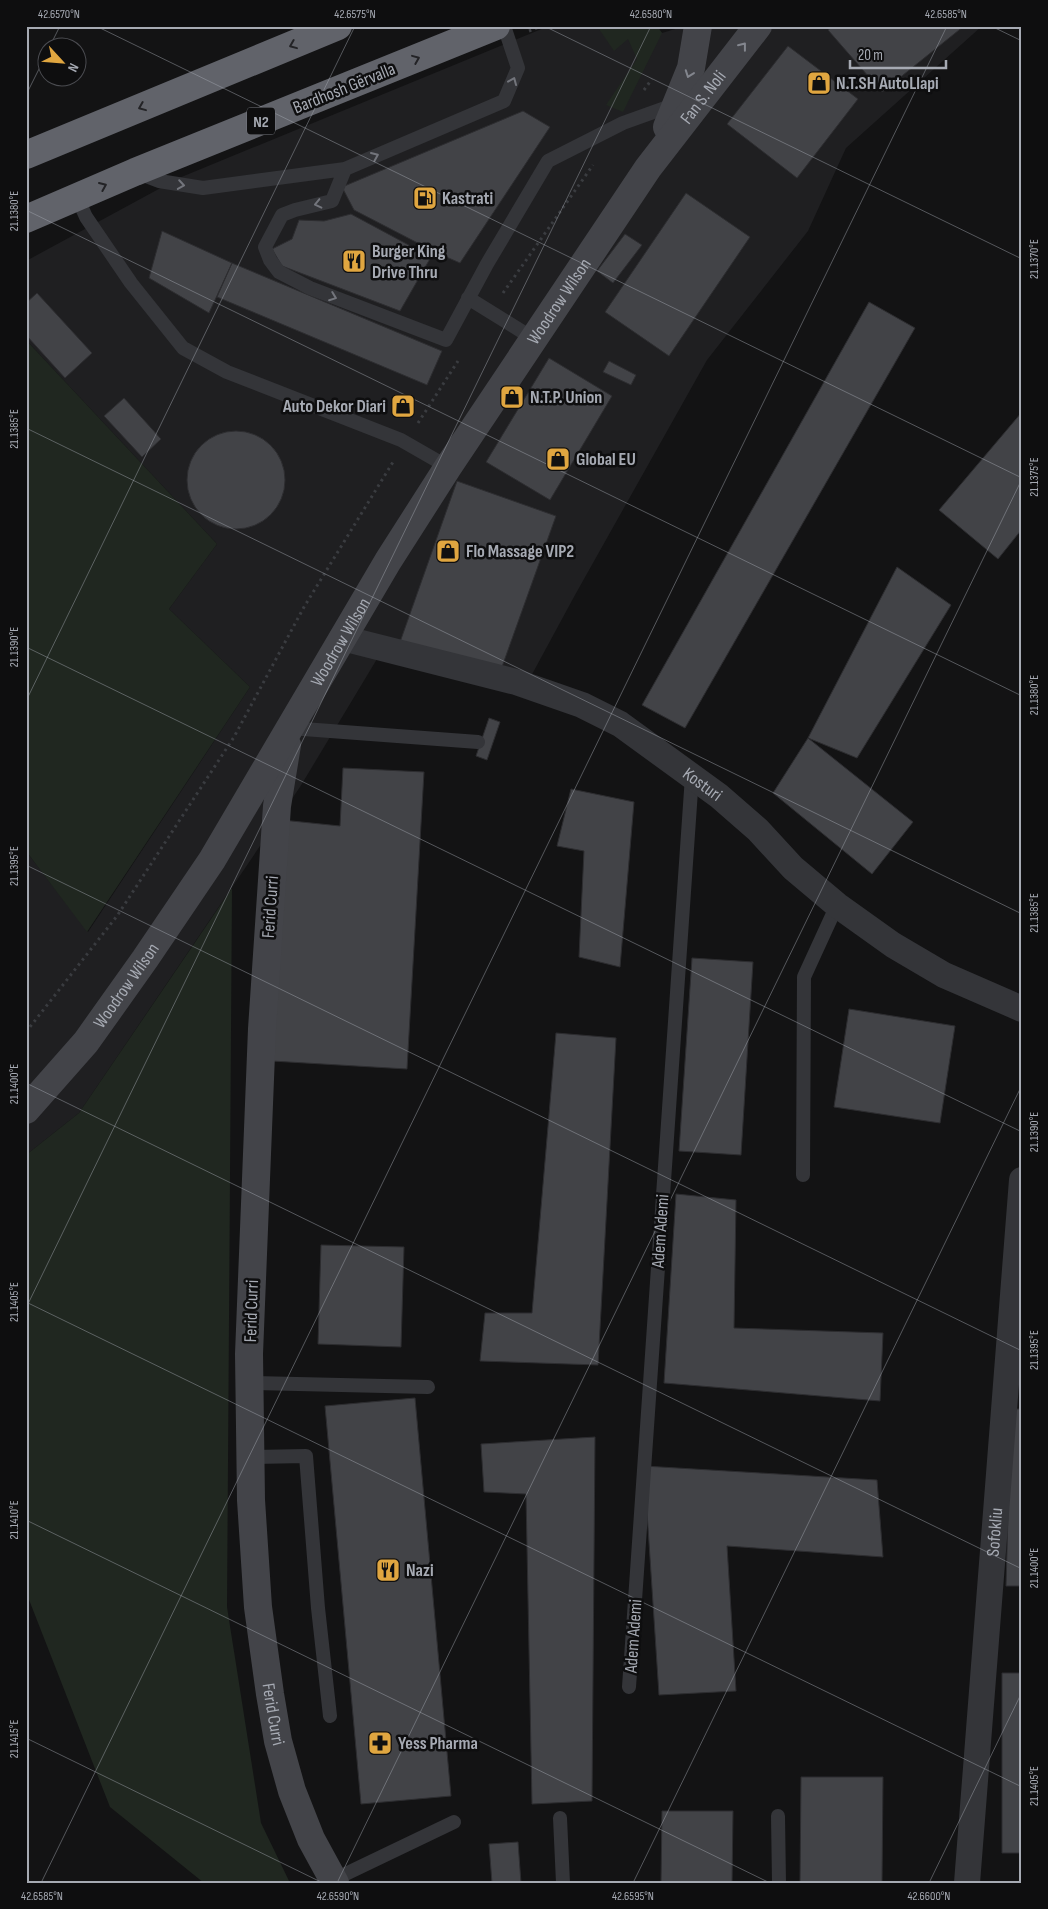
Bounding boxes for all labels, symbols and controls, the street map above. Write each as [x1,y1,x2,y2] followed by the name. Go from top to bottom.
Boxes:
[38,7,80,22] text: 42.6570°N
[334,7,376,22] text: 42.6575°N
[630,7,672,22] text: 42.6580°N
[925,7,967,22] text: 42.6585°N
[38,38,88,88] north arrow
[850,38,947,70] scale bar
[289,39,297,49] one-way arrow
[737,43,745,52] one-way arrow
[858,46,883,65] text: 20 m
[411,54,420,65] one-way arrow
[290,58,398,119] street label: Bardhosh Gërvalla
[64,60,83,75] text: N
[676,67,731,128] street label: Fan S. Noli
[685,69,695,78] one-way arrow
[806,70,832,96] shop icon: N.T.SH AutoLlapi
[836,73,939,94] place label: N.T.SH AutoLlapi
[506,77,517,86] one-way arrow
[138,100,147,111] one-way arrow
[247,108,275,134] road number: N2
[370,152,379,163] one-way arrow
[178,179,186,190] one-way arrow
[98,181,107,192] one-way arrow
[412,185,438,211] fuel station icon: Kastrati
[442,188,493,209] place label: Kastrati
[7,191,22,231] text: 21.1380°E
[313,198,322,209] one-way arrow
[1027,239,1042,279] text: 21.1370°E
[372,241,446,283] place label: Burger King Drive Thru
[341,248,367,274] restaurant icon: Burger King Drive Thru
[523,254,596,349] street label: Woodrow Wilson
[328,291,337,301] one-way arrow
[499,384,525,410] shop icon: N.T.P. Union
[530,387,602,408] place label: N.T.P. Union
[390,393,416,419] shop icon: Auto Dekor Diari
[282,396,386,417] place label: Auto Dekor Diari
[7,409,22,449] text: 21.1385°E
[545,446,571,472] shop icon: Global EU
[576,449,636,470] place label: Global EU
[1027,457,1042,497] text: 21.1375°E
[435,538,461,564] shop icon: Flo Massage VIP2
[466,541,574,562] place label: Flo Massage VIP2
[307,594,375,690] street label: Woodrow Wilson
[7,627,22,667] text: 21.1390°E
[1027,675,1042,715] text: 21.1380°E
[679,763,726,806] street label: Kosturi
[7,846,22,886] text: 21.1395°E
[258,875,283,939] street label: Ferid Curri
[1027,893,1042,933] text: 21.1385°E
[89,939,164,1032] street label: Woodrow Wilson
[7,1064,22,1104] text: 21.1400°E
[1027,1112,1042,1152] text: 21.1390°E
[647,1194,674,1270] street label: Adem Ademi
[240,1279,263,1343] street label: Ferid Curri
[7,1282,22,1322] text: 21.1405°E
[1027,1330,1042,1370] text: 21.1395°E
[7,1500,22,1540] text: 21.1410°E
[983,1507,1007,1557] street label: Sofokliu
[1027,1548,1042,1588] text: 21.1400°E
[375,1557,401,1583] restaurant icon: Nazi
[406,1560,434,1581] place label: Nazi
[620,1599,647,1675] street label: Adem Ademi
[258,1682,289,1748] street label: Ferid Curri
[7,1720,22,1758] text: 21.1415°E
[367,1730,393,1756] pharmacy icon: Yess Pharma
[398,1733,478,1754] place label: Yess Pharma
[1027,1766,1042,1806] text: 21.1405°E
[21,1889,63,1904] text: 42.6585°N
[317,1889,359,1904] text: 42.6590°N
[612,1889,654,1904] text: 42.6595°N
[908,1889,950,1904] text: 42.6600°N

